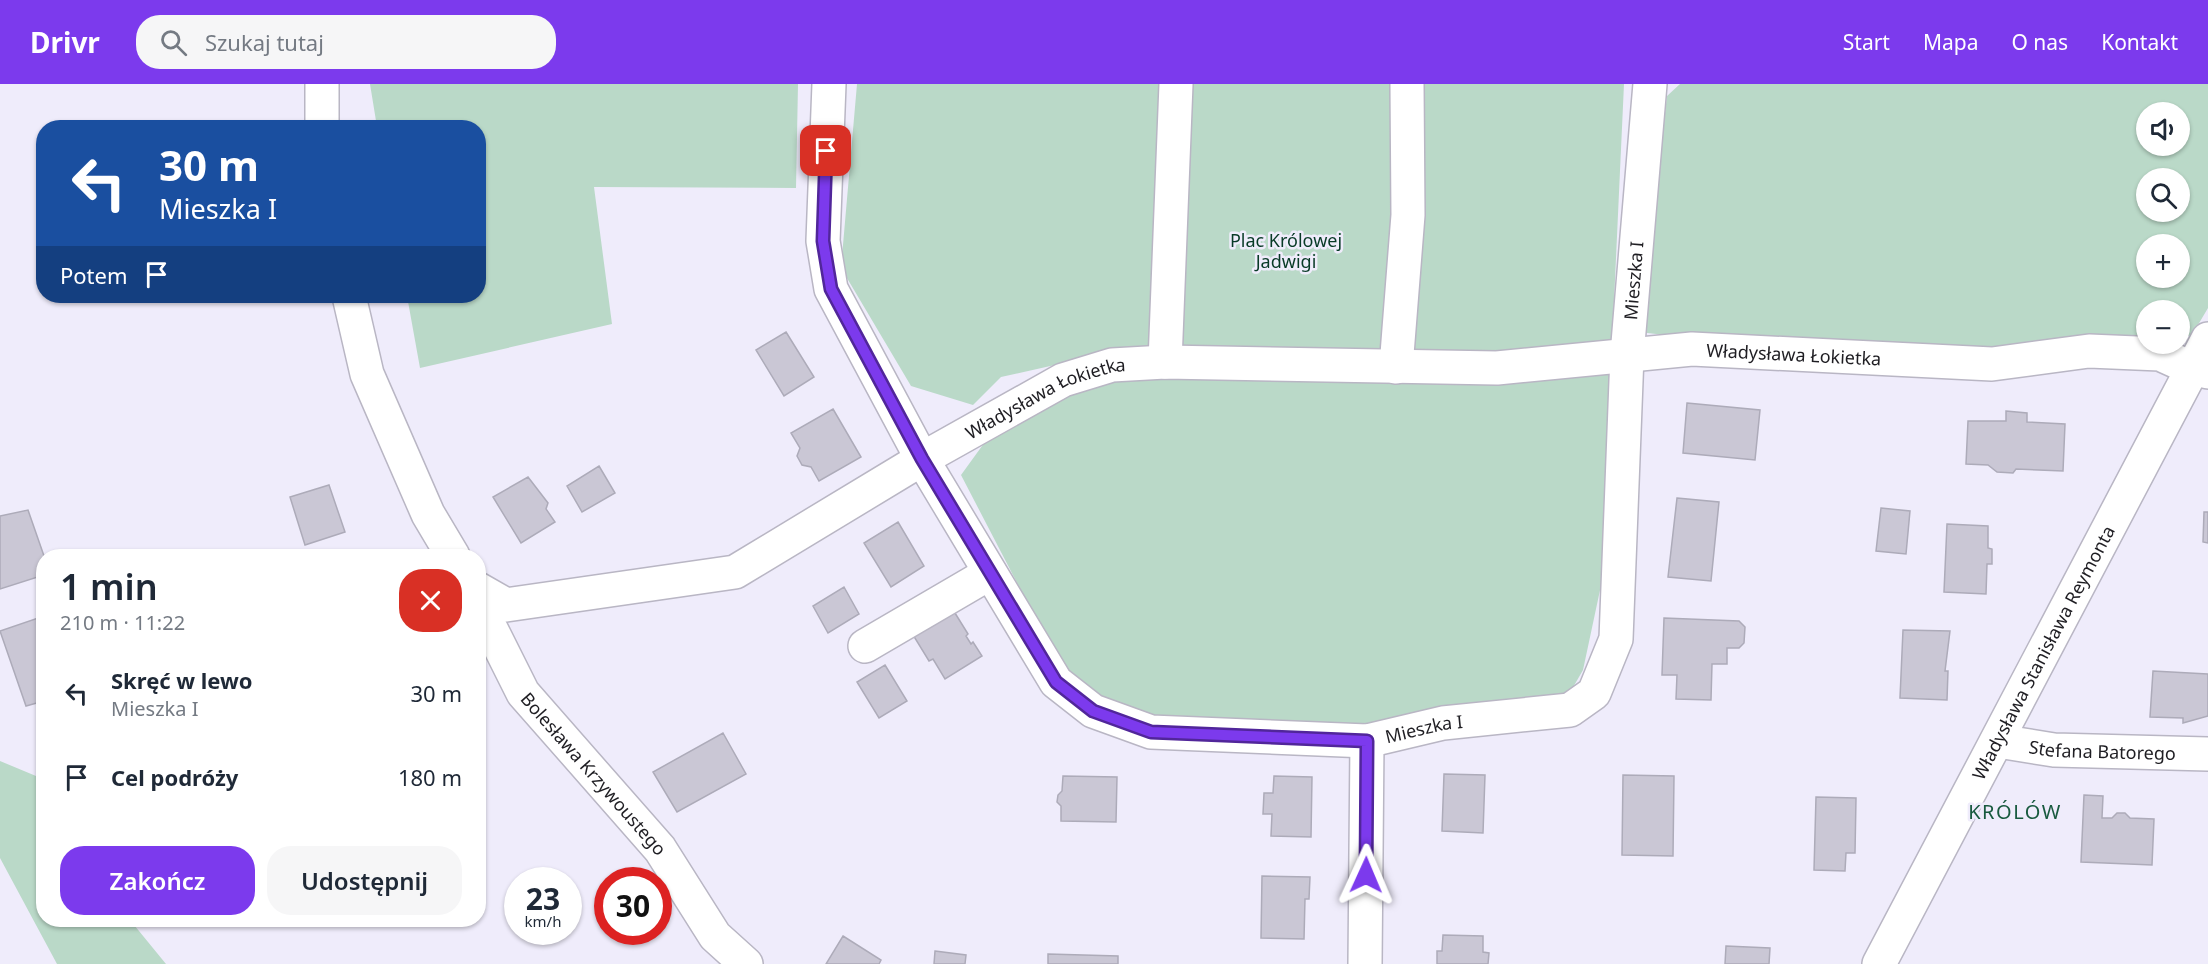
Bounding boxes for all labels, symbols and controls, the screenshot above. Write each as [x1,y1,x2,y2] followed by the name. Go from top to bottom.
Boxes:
[136,15,556,69] search box
[30,23,100,61] text: Drivr
[157,26,190,59] icon: search
[205,27,324,57] text: Szukaj tutaj
[1843,28,1890,56] text: Start
[1923,28,1978,56] text: Mapa
[2011,28,2068,56] text: O nas
[2101,28,2178,56] text: Kontakt
[2136,102,2190,354] map controls
[2136,102,2190,156] button: sound
[800,125,851,176] pin
[809,134,842,167] icon: arrive
[159,136,259,193] text: 30 m
[60,144,138,222] icon: left
[2136,168,2190,222] button: search
[159,190,277,227] text: Mieszka I
[1230,228,1342,273] park label: Plac Królowej Jadwigi
[2136,234,2190,288] button: +
[1618,240,1649,321] street label: Mieszka I
[140,258,173,291] icon: arrive
[60,260,128,290] text: Potem
[2136,300,2190,354] button: −
[1706,338,1882,370] street label: Władysława Łokietka
[961,352,1126,444] street label: Władysława Łokietka
[1966,521,2120,784] street label: Władysława Stanisława Reymonta
[60,562,158,611] text: 1 min
[399,569,462,632] button: close
[60,609,185,636] text: 210 m · 11:22
[111,665,253,695] text: Skręć w lewo
[60,677,93,710] icon: left
[411,678,462,708] text: 30 m
[516,687,672,860] street label: Bolesława Krzywoustego
[111,695,198,722] text: Mieszka I
[1383,709,1464,748] street label: Mieszka I
[2027,734,2176,765] street label: Stefana Batorego
[60,761,93,794] icon: arrive
[111,762,238,792] text: Cel podróży
[398,762,462,792] text: 180 m
[1968,798,2062,825] district label: KRÓLÓW
[1334,843,1398,907] position arrow
[60,846,255,915] button: Zakończ
[267,846,462,915] button: Udostępnij
[594,867,672,945] speed limit sign: 30
[526,878,560,919] text: 23
[525,911,561,931] text: km/h

